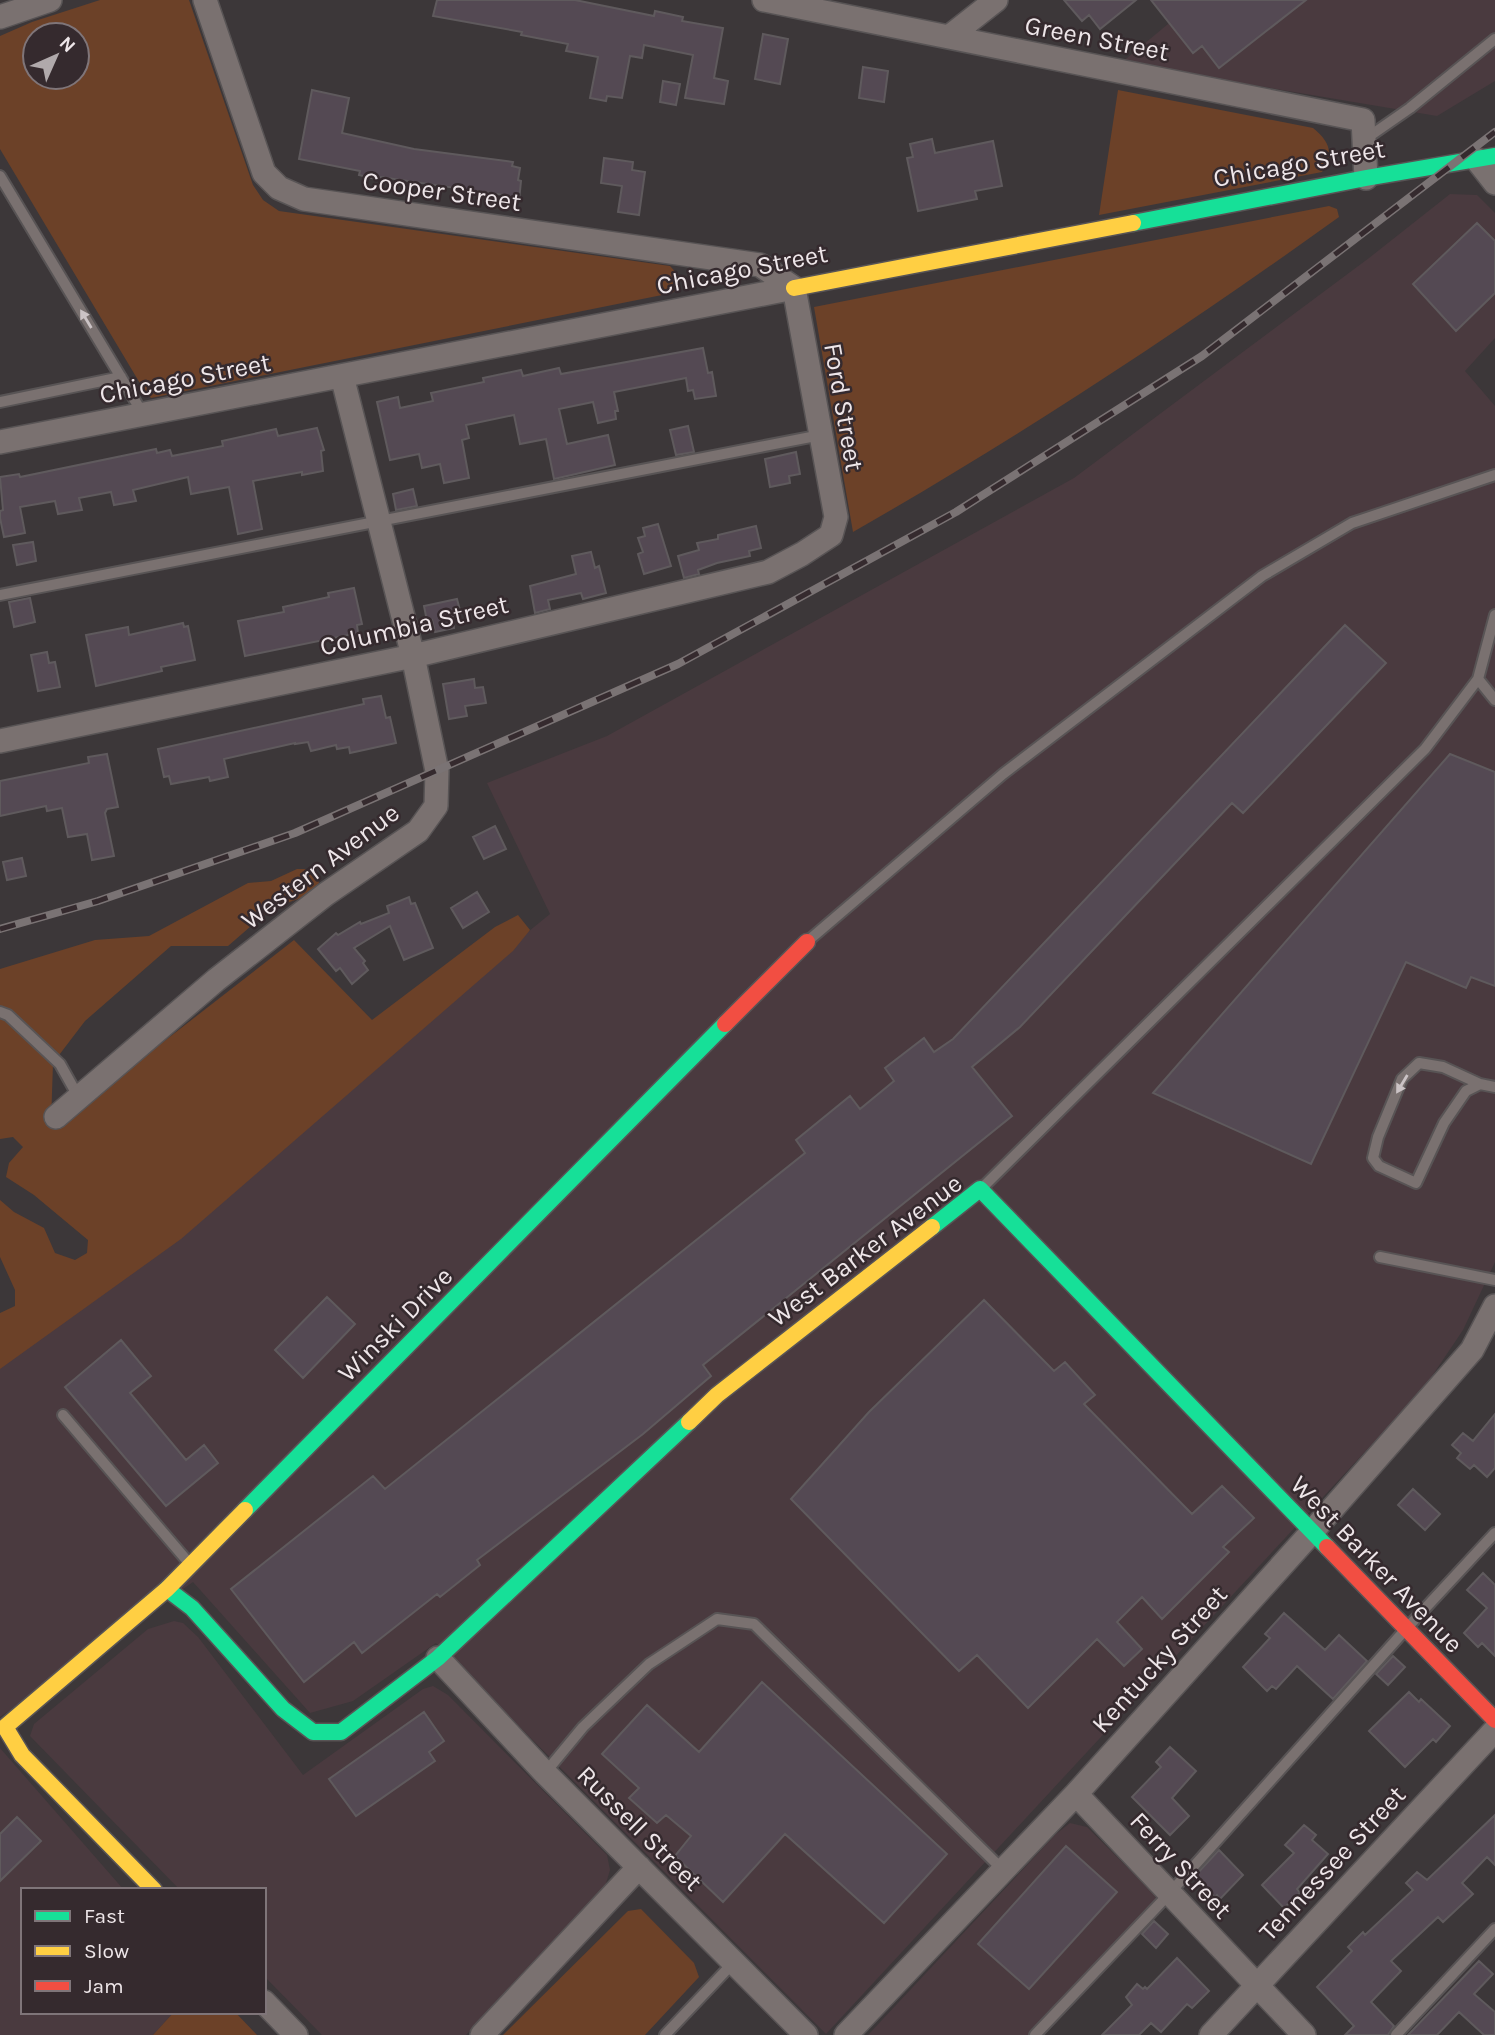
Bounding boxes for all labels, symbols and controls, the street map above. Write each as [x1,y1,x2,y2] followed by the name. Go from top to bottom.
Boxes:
[1022,9,1172,68] street label: Green Street
[21,21,91,91] north arrow
[55,32,80,57] text: N
[1211,133,1387,194] street label: Chicago Street
[361,165,523,218] street label: Cooper Street
[654,238,830,301] street label: Chicago Street
[80,309,92,328] one-way arrow
[817,341,870,474] street label: Ford Street
[97,347,273,410] street label: Chicago Street
[317,589,512,662] street label: Columbia Street
[235,797,405,936] street label: Western Avenue
[1395,1075,1408,1094] one-way arrow
[762,1167,968,1333] street label: West Barker Avenue
[331,1260,459,1388] street label: Winski Drive
[1284,1469,1469,1659] street label: West Barker Avenue
[1085,1579,1234,1739] street label: Kentucky Street
[571,1759,709,1898] street label: Russell Street
[1253,1779,1412,1947] street label: Tennessee Street
[1123,1806,1238,1925] street label: Ferry Street
[21,1888,266,2014] legend
[84,1904,125,1928] text: Fast
[84,1939,129,1963] text: Slow
[84,1974,124,1998] text: Jam

